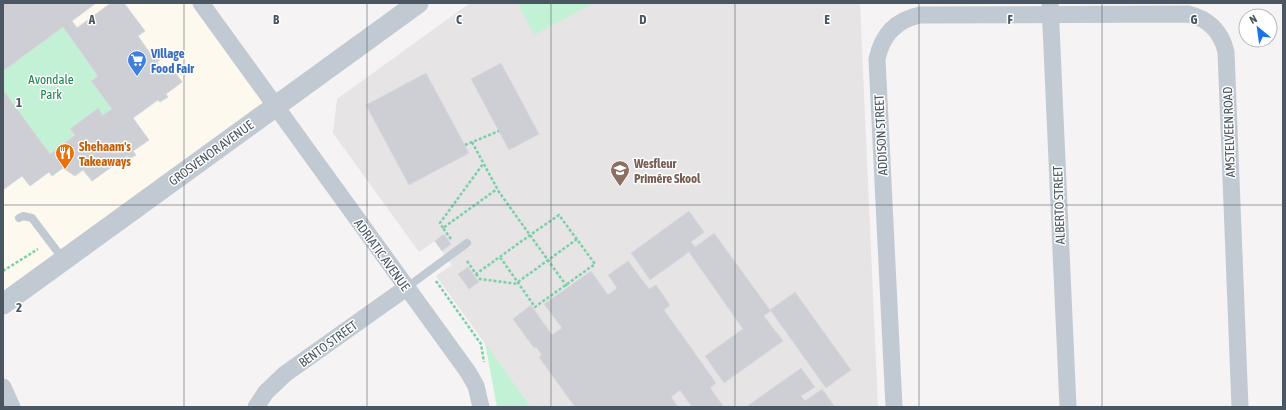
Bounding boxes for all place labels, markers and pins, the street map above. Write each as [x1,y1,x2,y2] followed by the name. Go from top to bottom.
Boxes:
[150,46,195,76] place label: Village Food Fair
[126,49,148,77] supermarket icon: Village Food Fair
[79,139,131,169] place label: Shehaam's Takeaways
[54,142,76,170] restaurant icon: Shehaam's Takeaways
[633,156,701,186] place label: Wesfleur Primêre Skool
[609,159,631,187] school or university icon: Wesfleur Primêre Skool

